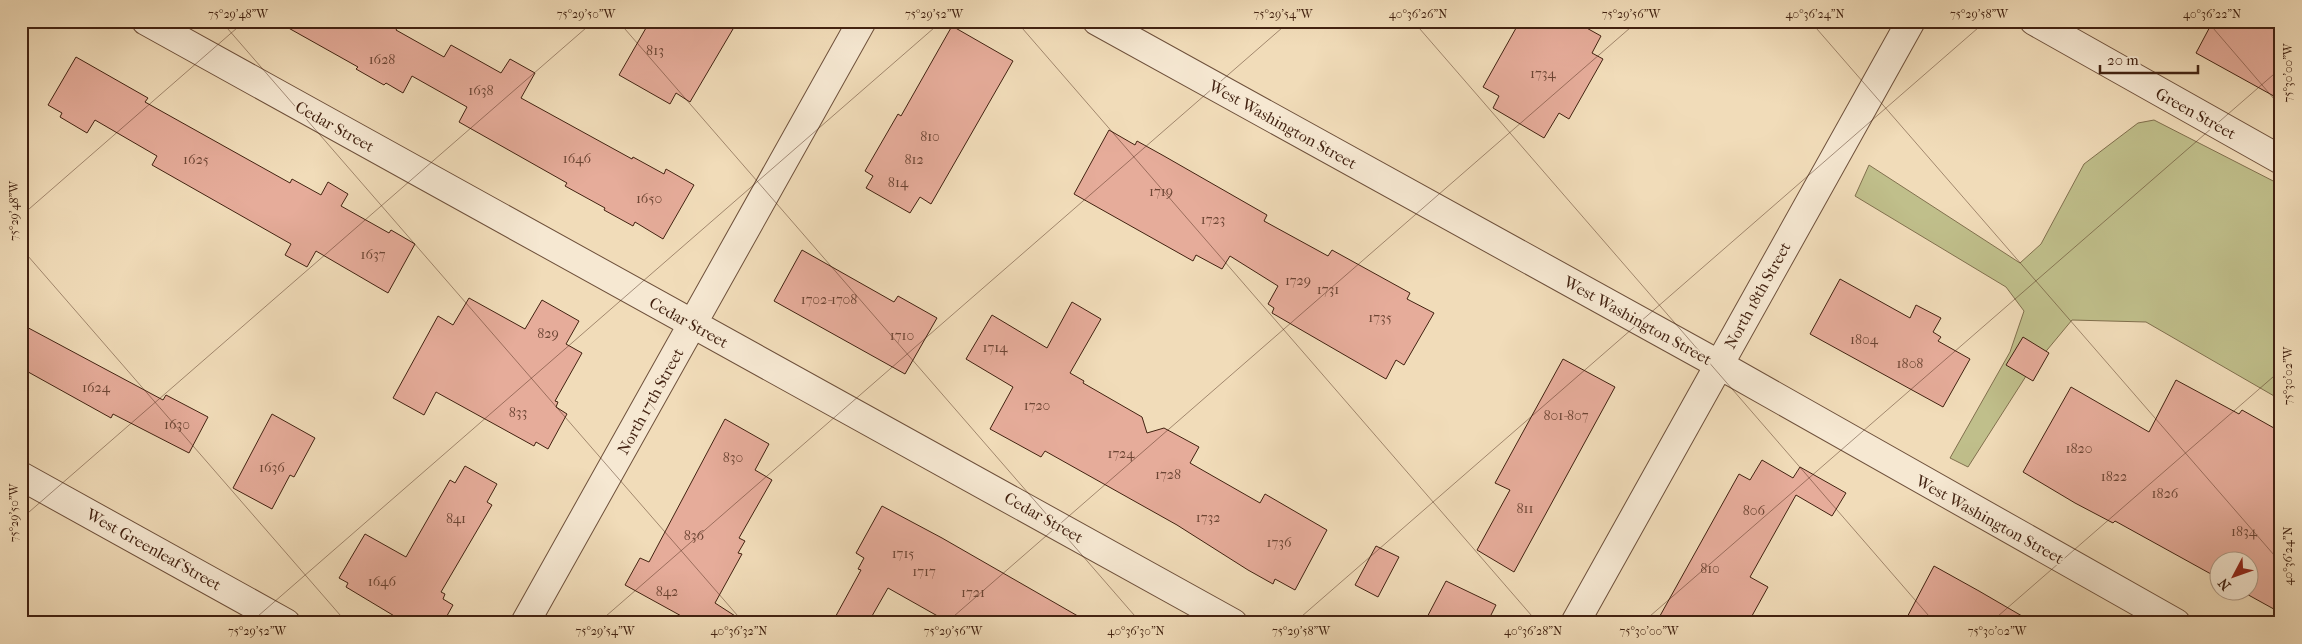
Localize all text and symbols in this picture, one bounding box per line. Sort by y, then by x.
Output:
text: 75°29'48"W [208,7,269,21]
text: 75°29'50"W [557,7,617,21]
text: 75°29'52"W [905,7,964,21]
text: 75°29'54"W [1253,7,1314,21]
text: 40°36'26"N [1389,7,1447,21]
text: 75°29'56"W [1602,7,1661,21]
text: 40°36'24"N [1785,7,1845,21]
text: 75°29'58"W [1950,7,2009,21]
text: 40°36'22"N [2183,7,2241,21]
house number: 813 [646,42,664,59]
scale bar [2100,42,2197,74]
text: 75°30'00"W [2281,42,2295,103]
house number: 1628 [369,51,395,68]
text: 20 m [2107,51,2139,69]
house number: 1734 [1530,65,1557,82]
street label: West Washington Street [1205,75,1360,173]
house number: 1638 [468,82,494,99]
street label: Green Street [2152,84,2239,143]
street label: Cedar Street [292,97,378,156]
house number: 810 [920,128,940,145]
house number: 1646 [563,150,592,167]
house number: 1625 [183,151,209,168]
house number: 812 [904,151,924,168]
house number: 814 [888,174,909,191]
text: 75°29'48"W [7,180,21,241]
house number: 1719 [1149,183,1173,200]
house number: 1650 [636,190,662,207]
house number: 1723 [1201,211,1225,228]
street label: North 18th Street [1720,238,1795,352]
house number: 1637 [360,246,386,263]
street label: West Washington Street [1560,271,1715,369]
house number: 1729 [1285,272,1311,289]
house number: 1731 [1317,281,1339,298]
house number: 1702-1708 [801,291,857,308]
street label: Cedar Street [646,293,732,352]
house number: 1735 [1368,309,1392,326]
house number: 829 [537,325,559,342]
house number: 1710 [890,327,914,344]
house number: 1804 [1850,331,1879,348]
house number: 1714 [982,339,1008,356]
street label: North 17th Street [613,345,688,458]
text: 75°30'02"W [2281,345,2295,405]
house number: 1808 [1897,355,1923,372]
house number: 1624 [82,379,111,396]
house number: 1720 [1024,397,1050,414]
house number: 833 [509,404,527,421]
house number: 801-807 [1544,407,1589,424]
house number: 1630 [164,416,190,433]
house number: 1820 [2066,440,2092,457]
house number: 1724 [1107,445,1135,462]
house number: 830 [723,449,743,466]
house number: 1636 [259,459,285,476]
house number: 1728 [1155,466,1181,483]
house number: 1822 [2101,468,2127,485]
street label: West Washington Street [1912,470,2067,568]
text: 75°29'50"W [7,482,21,542]
house number: 1826 [2152,485,2179,502]
street label: Cedar Street [1001,488,1087,547]
house number: 811 [1516,500,1534,517]
house number: 806 [1743,502,1766,519]
street label: West Greenleaf Street [82,504,225,595]
house number: 1732 [1196,509,1220,526]
house number: 841 [446,510,466,527]
house number: 1834 [2231,523,2258,540]
text: 40°36'24"N [2281,526,2295,586]
house number: 836 [684,527,705,544]
house number: 1736 [1266,534,1292,551]
house number: 1715 [892,545,914,562]
north arrow [2210,552,2260,602]
house number: 810 [1700,560,1720,577]
house number: 1717 [912,563,936,580]
house number: 1646 [368,573,397,590]
text: N [2214,574,2234,594]
house number: 842 [656,583,678,600]
house number: 1721 [961,584,985,601]
text: 75°29'52"W [228,624,287,638]
text: 75°29'54"W [575,624,636,638]
text: 40°36'32"N [711,624,767,638]
text: 75°29'56"W [924,624,983,638]
text: 40°36'30"N [1107,624,1165,638]
text: 75°29'58"W [1272,624,1331,638]
text: 40°36'28"N [1504,624,1562,638]
text: 75°30'00"W [1619,624,1680,638]
text: 75°30'02"W [1968,624,2028,638]

